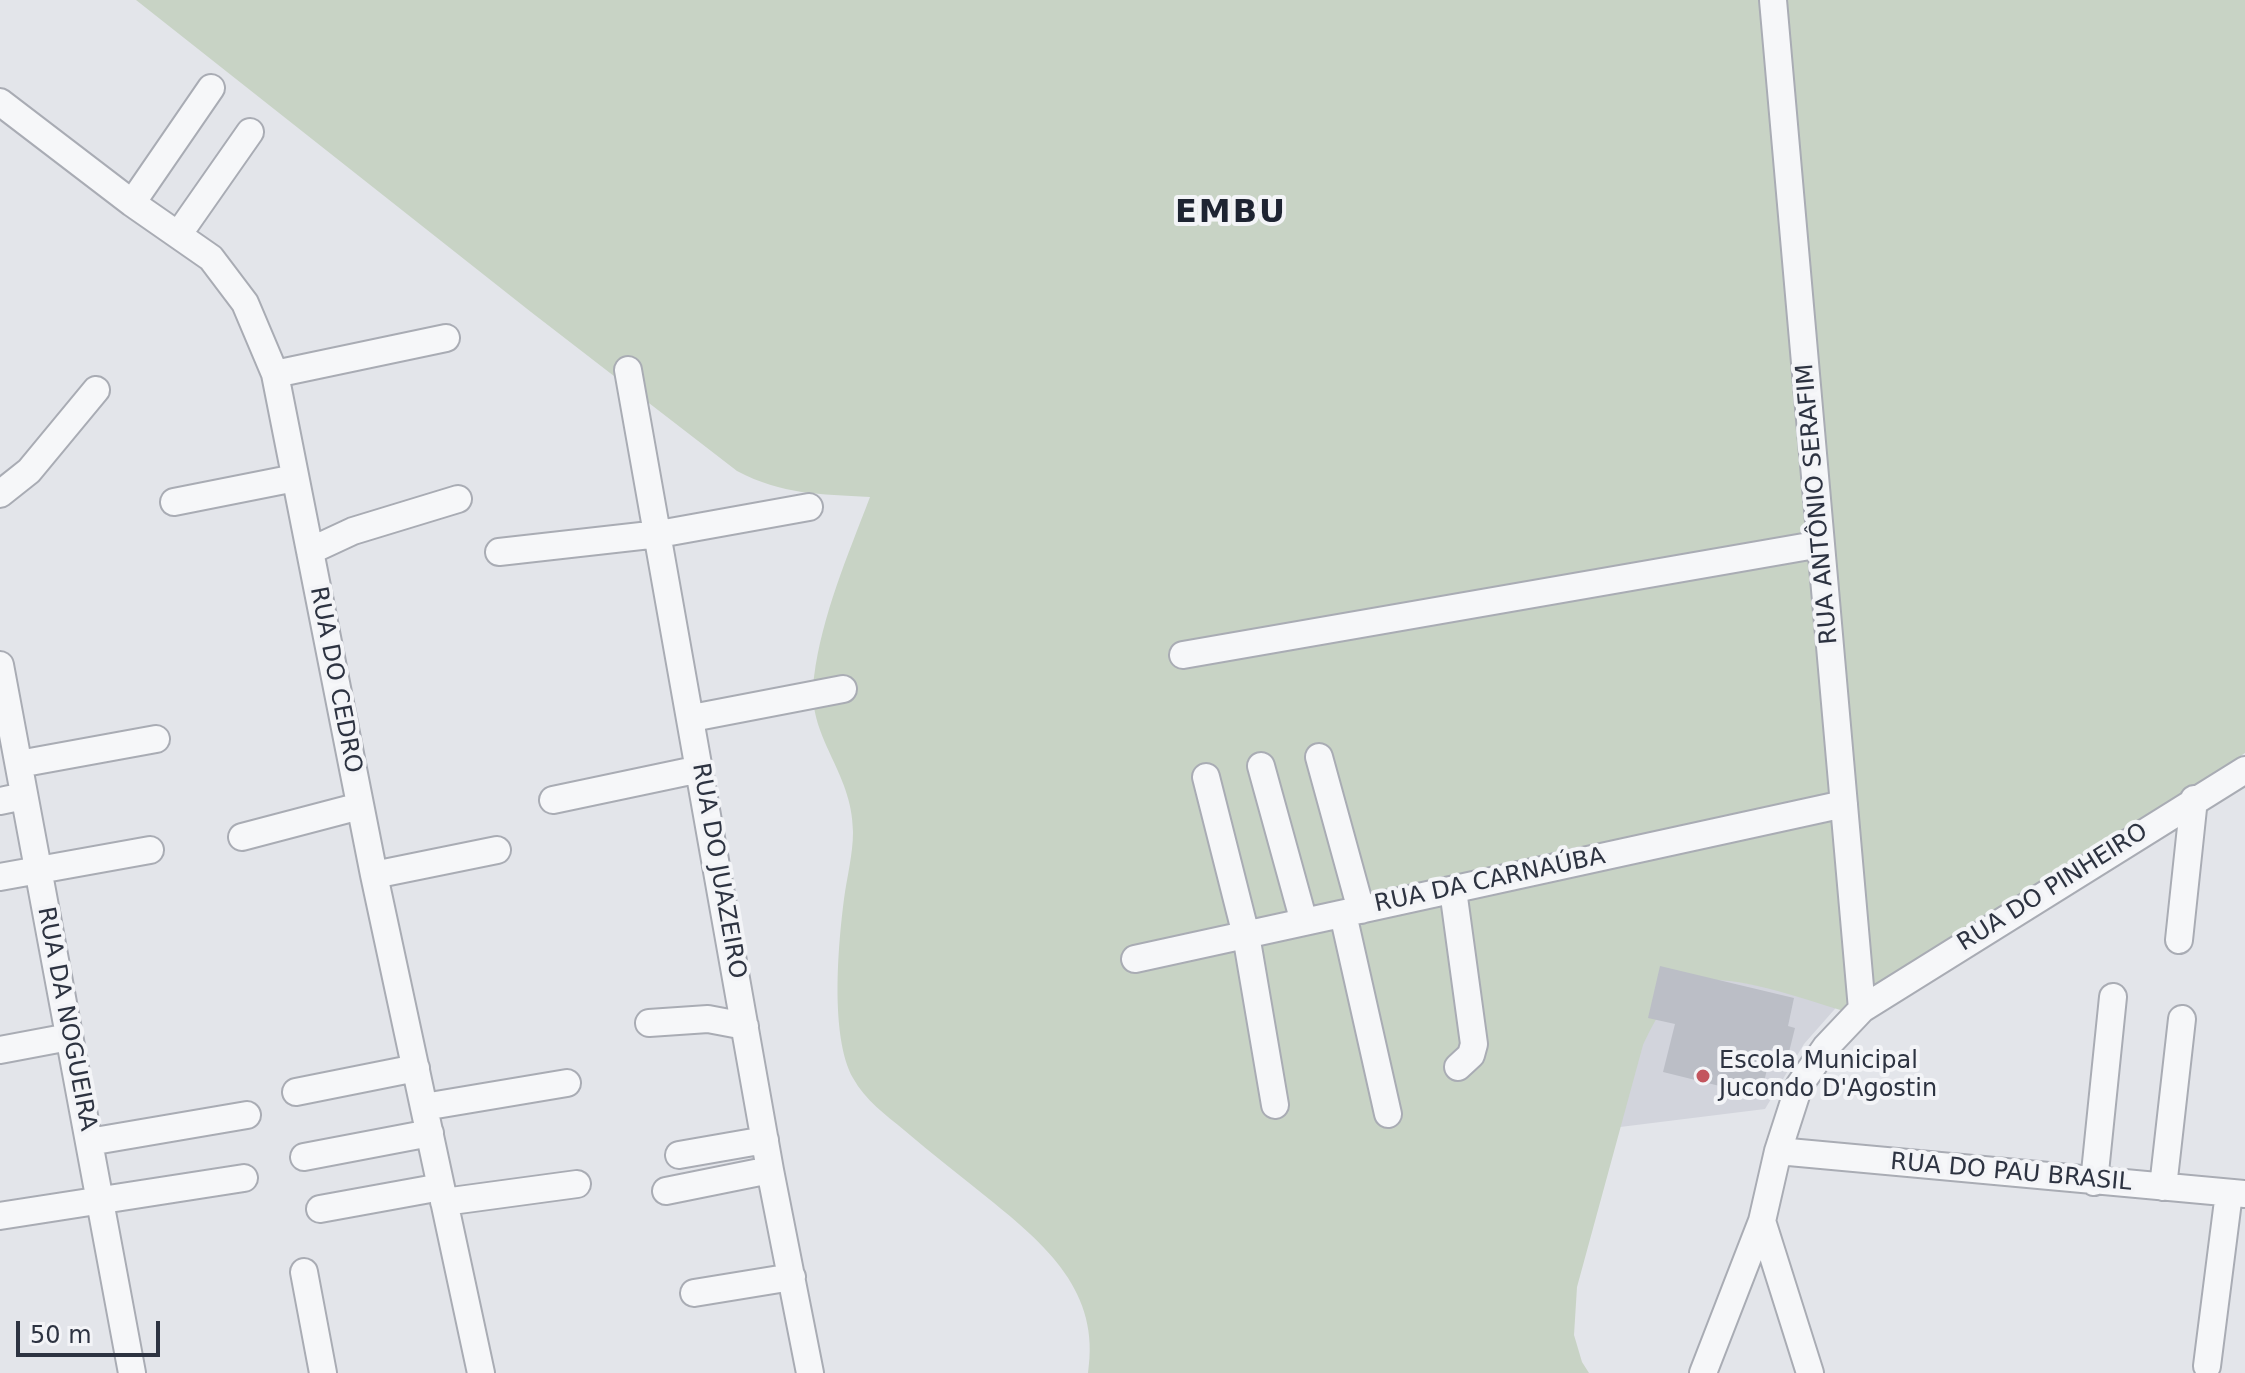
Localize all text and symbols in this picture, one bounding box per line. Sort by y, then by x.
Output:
district label: EMBU [1175,195,1287,233]
street label: RUA ANTÔNIO SERAFIM [1791,362,1845,646]
street label: RUA DO CEDRO [303,584,367,776]
street label: RUA DO JUAZEIRO [685,761,751,981]
street label: RUA DO PINHEIRO [1953,818,2153,958]
street label: RUA DA CARNAÚBA [1372,842,1608,920]
street label: RUA DA NOGUEIRA [30,904,102,1134]
place label: Escola Municipal Jucondo D'Agostin [1719,1048,1937,1104]
marker: Escola Municipal Jucondo D'Agostin [1694,1067,1712,1085]
street label: RUA DO PAU BRASIL [1889,1148,2133,1198]
scale bar [20,1305,164,1355]
text: 50 m [30,1321,92,1349]

